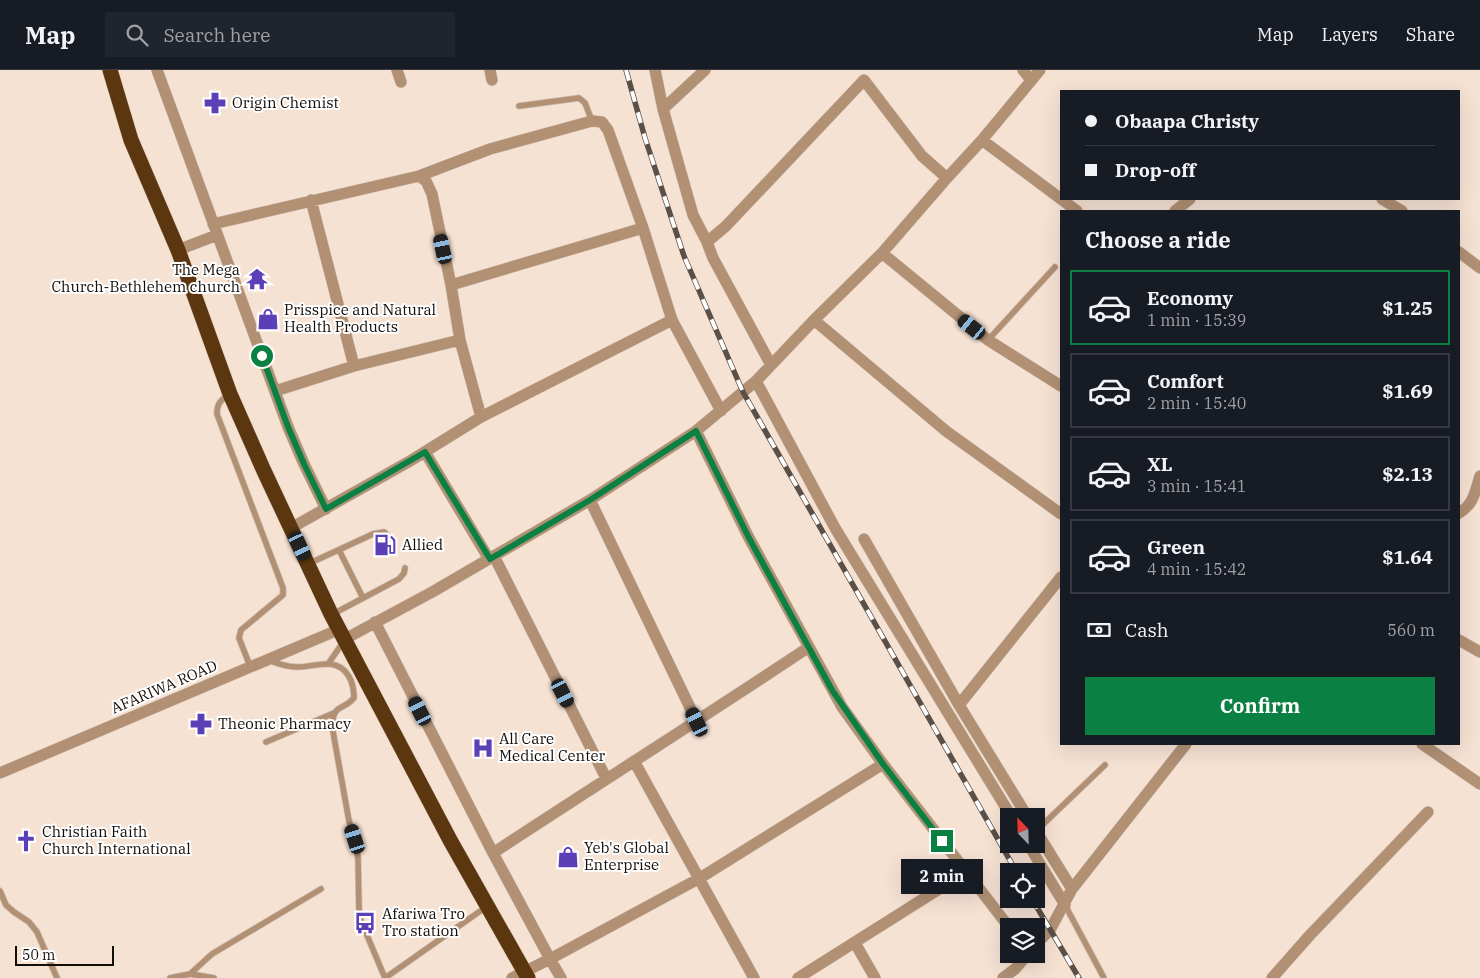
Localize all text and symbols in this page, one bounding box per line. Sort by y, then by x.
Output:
search box [105,12,455,57]
text: Map [25,19,75,51]
icon: search [123,21,151,49]
text: Search here [163,23,270,47]
text: Map [1257,23,1294,46]
text: Layers [1322,23,1378,46]
text: Share [1406,23,1455,46]
pharmacy icon: Origin Chemist [202,90,228,116]
place label: Origin Chemist [232,93,339,112]
text: Obaapa Christy [1115,109,1259,133]
text: Drop-off [1115,158,1196,182]
text: Choose a ride [1085,225,1231,254]
car [432,233,453,265]
place label: The Mega Church-Bethlehem church [51,260,240,296]
temple icon: The Mega Church-Bethlehem church [244,266,270,292]
icon: car [1087,285,1132,330]
text: Economy [1147,286,1233,310]
text: $1.25 [1382,296,1433,320]
place label: Prisspice and Natural Health Products [284,300,436,336]
shop icon: Prisspice and Natural Health Products [255,306,281,332]
text: 1 min · 15:39 [1147,310,1246,330]
car [955,312,988,342]
route start [251,345,273,367]
icon: car [1087,368,1132,413]
text: Comfort [1147,369,1224,393]
text: $1.69 [1382,379,1433,403]
text: 2 min · 15:40 [1147,393,1246,413]
icon: car [1087,451,1132,496]
text: XL [1147,452,1173,476]
text: $2.13 [1382,462,1433,486]
text: 3 min · 15:41 [1147,476,1246,496]
car [286,529,313,563]
fuel station icon: Allied [372,532,398,558]
icon: car [1087,534,1132,579]
place label: Allied [402,535,443,554]
text: Green [1147,535,1205,559]
text: $1.64 [1382,545,1433,569]
text: 4 min · 15:42 [1147,559,1246,579]
icon: cash [1085,616,1113,644]
text: Cash [1125,618,1169,642]
text: 560 m [1387,620,1435,640]
street label: AFARIWA ROAD [108,656,220,717]
car [549,676,576,710]
button: Confirm [1085,677,1435,735]
car [406,694,433,728]
car [683,705,710,739]
pharmacy icon: Theonic Pharmacy [188,711,214,737]
place label: Theonic Pharmacy [218,714,351,733]
place label: All Care Medical Center [499,729,606,765]
hospital icon: All Care Medical Center [470,735,496,761]
north arrow [1000,808,1045,852]
map controls [1000,808,1045,963]
place label: Christian Faith Church International [42,822,191,858]
car [343,822,366,856]
church icon: Christian Faith Church International [13,828,39,854]
route end [931,830,953,852]
place label: Yeb's Global Enterprise [584,838,669,874]
shop icon: Yeb's Global Enterprise [555,844,581,870]
callout: 2 min [901,858,983,894]
button: locate [1000,863,1045,908]
text: 2 min [920,866,964,886]
place label: Afariwa Tro Tro station [382,904,465,940]
bus stop icon: Afariwa Tro Tro station [352,910,378,936]
button: layers [1000,918,1045,963]
scale bar [15,943,114,966]
text: 50 m [22,946,55,964]

